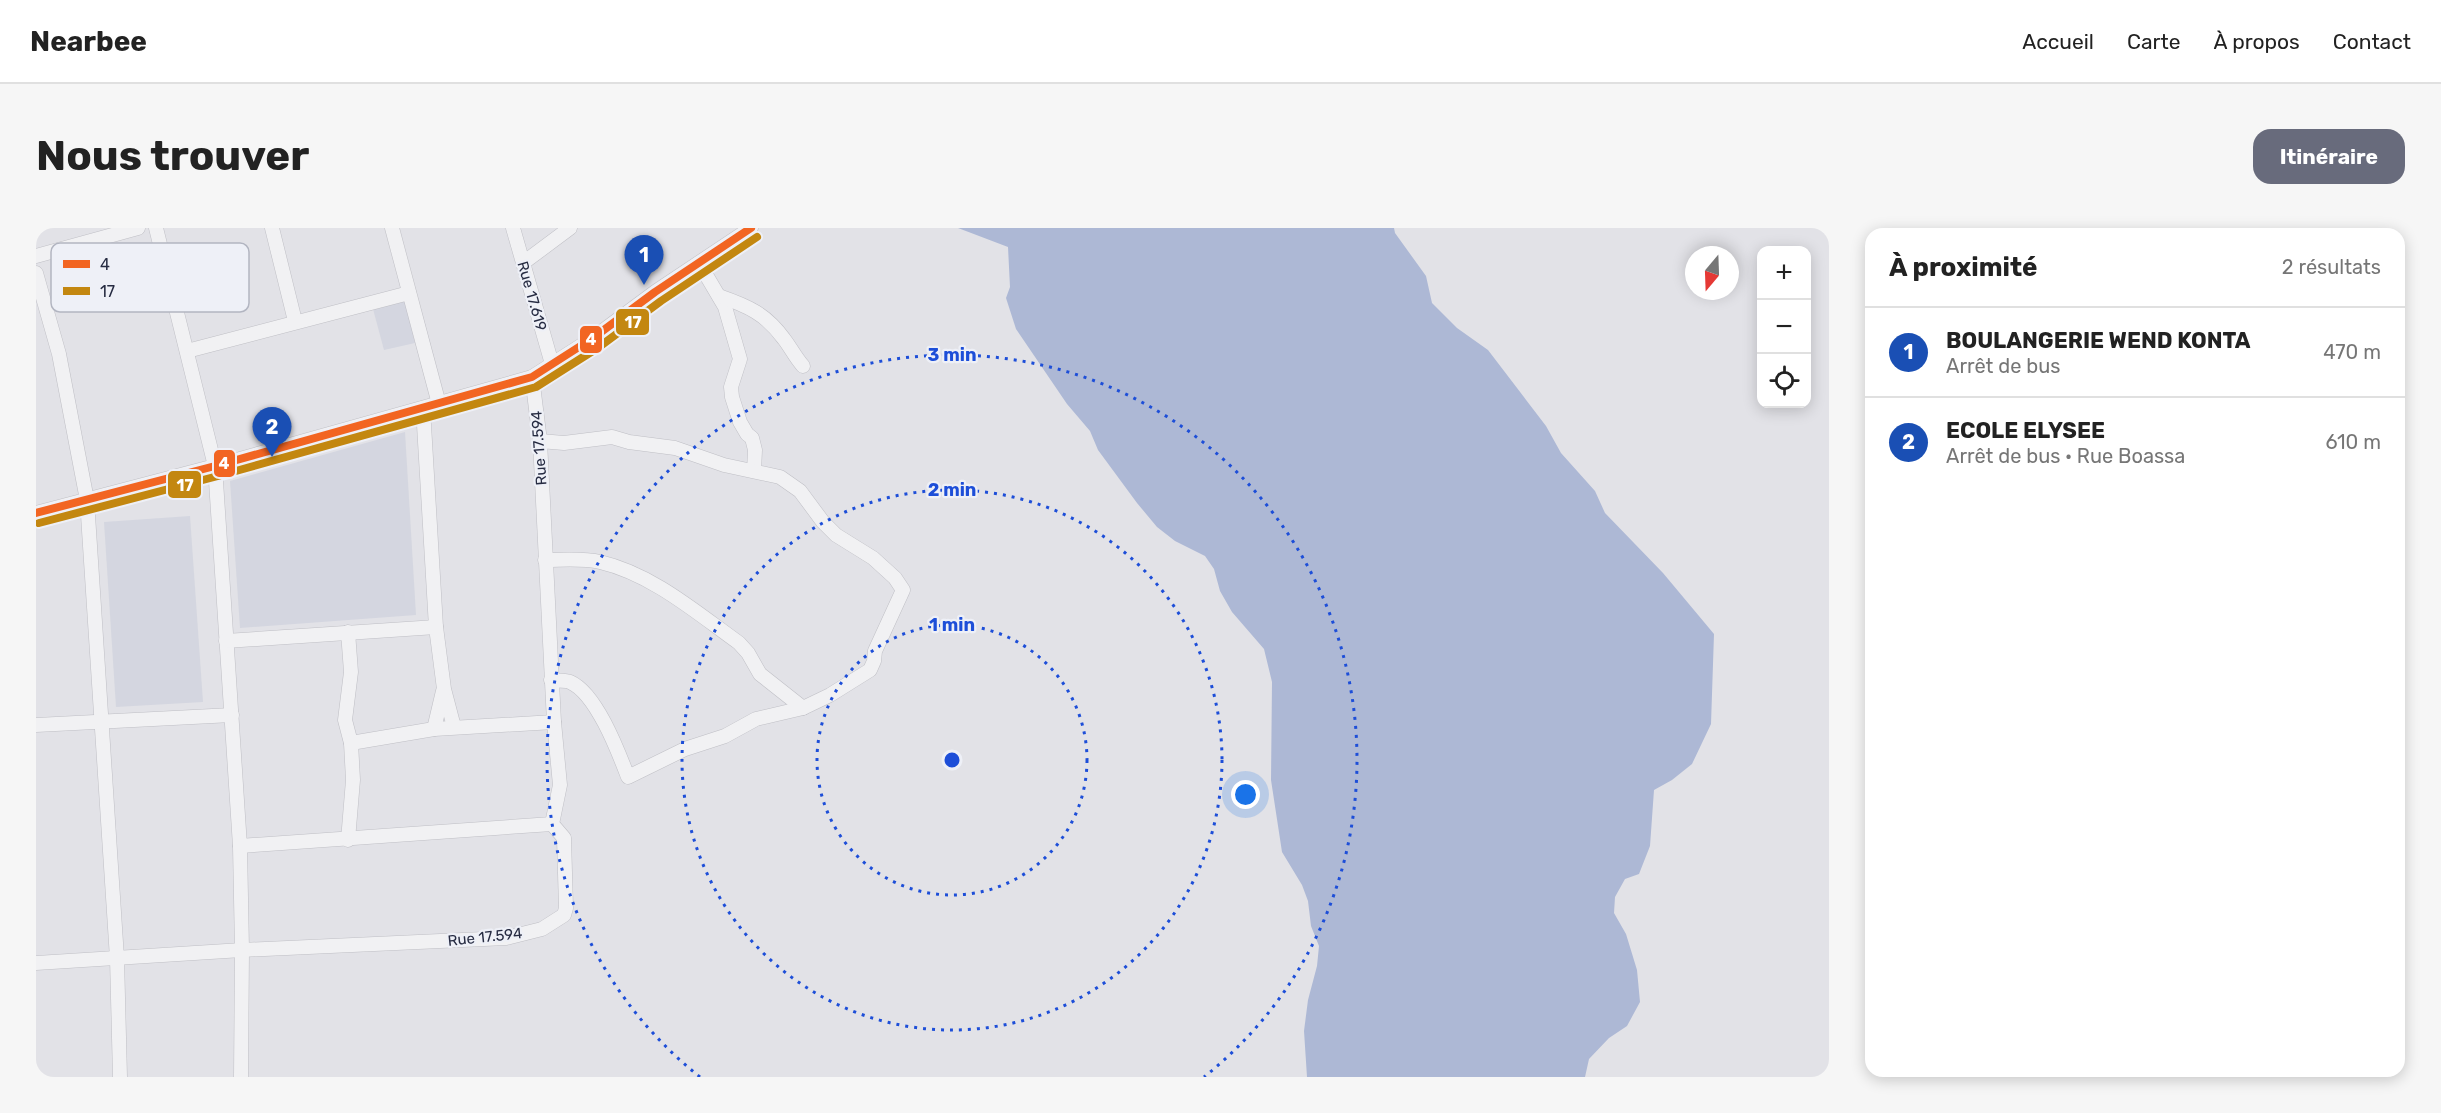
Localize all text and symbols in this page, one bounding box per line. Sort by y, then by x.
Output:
text: Nearbee [30,25,147,58]
text: Accueil [2022,29,2094,54]
text: Carte [2127,29,2180,54]
text: À propos [2213,29,2300,54]
text: Contact [2333,29,2411,54]
button: Itinéraire [2253,129,2405,184]
text: Nous trouver [36,131,309,181]
pin: 1 [624,236,664,285]
legend [51,243,249,312]
north arrow [1685,246,1739,300]
map controls [1757,246,1811,408]
button: + [1757,246,1811,300]
text: À proximité [1889,252,2038,283]
text: 4 [100,255,110,274]
text: 2 résultats [2282,255,2381,279]
street label: Rue 17.619 [513,259,551,333]
text: 17 [100,282,115,301]
button: − [1757,300,1811,354]
line badge: 17 [615,308,650,336]
text: 17 [624,313,642,332]
line badge: 4 [579,325,603,354]
text: BOULANGERIE WEND KONTA [1946,327,2251,354]
text: 4 [586,330,597,349]
text: 1 [1904,340,1913,364]
text: 470 m [2323,340,2381,364]
text: 3 min [928,344,976,366]
button: locate [1757,354,1811,408]
text: Arrêt de bus [1946,354,2060,378]
pin: 2 [252,408,292,457]
street label: Rue 17.594 [527,410,551,486]
text: ECOLE ELYSEE [1946,417,2105,444]
text: 2 [1902,430,1915,454]
text: 610 m [2325,430,2381,454]
text: Arrêt de bus · Rue Boassa [1946,444,2185,468]
line badge: 4 [213,449,236,478]
text: 4 [219,454,230,473]
line badge: 17 [167,470,202,499]
text: 17 [176,476,194,495]
text: 2 min [928,479,976,501]
text: 1 min [929,614,975,636]
centre of rings [942,750,962,770]
your location [1231,780,1260,809]
street label: Rue 17.594 [447,924,523,950]

